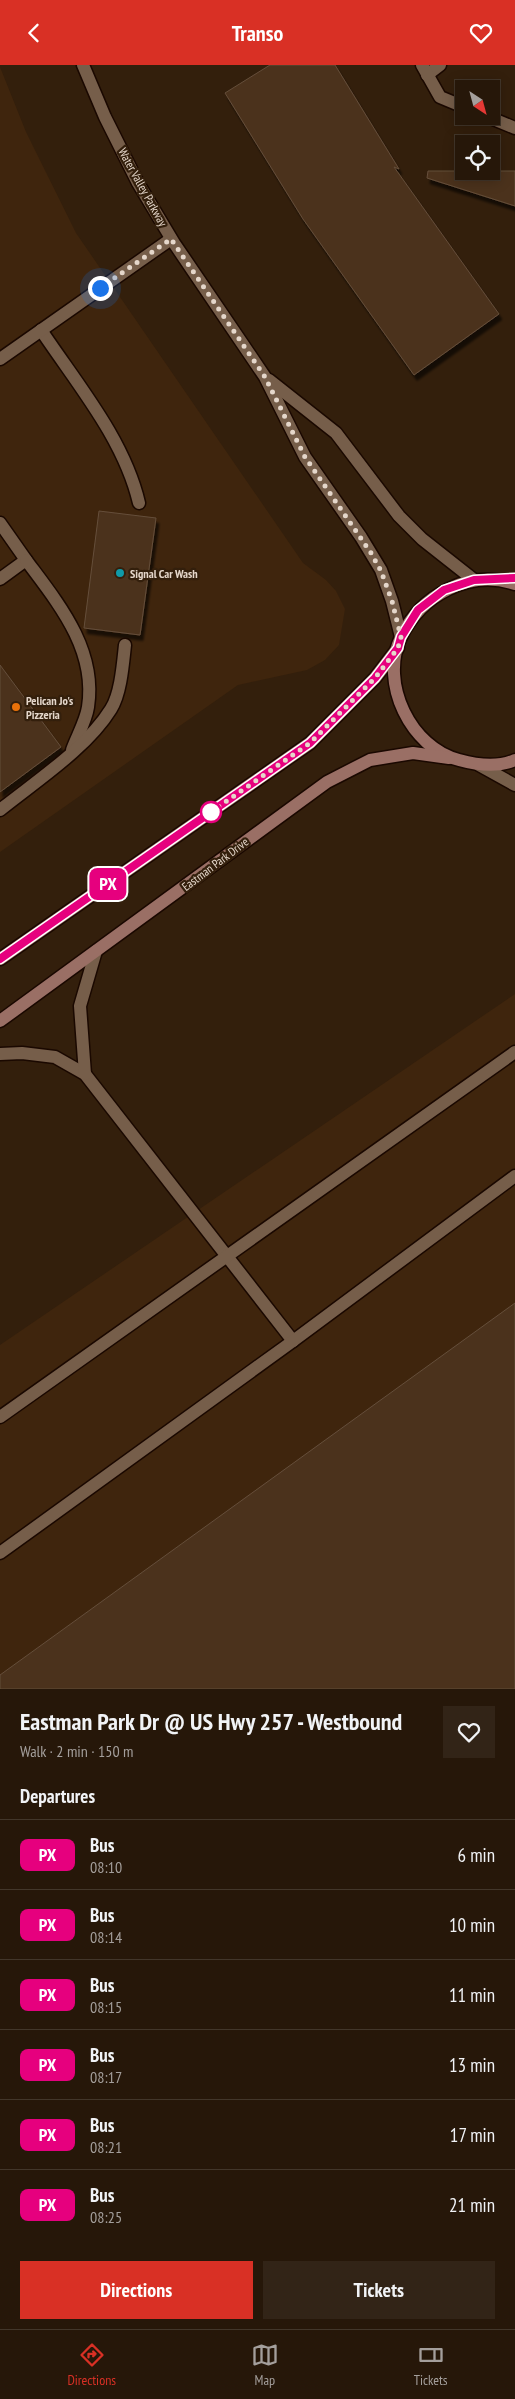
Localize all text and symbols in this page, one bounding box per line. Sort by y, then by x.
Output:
icon: back [20,19,48,47]
text: Transo [232,19,283,47]
icon: heart [467,19,495,47]
north arrow [455,80,500,125]
map controls [455,80,500,180]
button: locate [455,135,500,180]
street label: Water Valley Parkway [115,145,171,229]
your location [88,276,113,301]
place label: Signal Car Wash [130,566,198,581]
marker: Signal Car Wash [114,567,126,579]
place label: Pelican Jo's Pizzeria [26,693,73,722]
marker: Pelican Jo's Pizzeria [10,701,22,713]
unlabelled marker [200,801,222,823]
street label: Eastman Park Drive [179,834,251,894]
line badge: PX [86,868,130,900]
text: PX [99,872,117,895]
text: Eastman Park Dr @ US Hwy 257 - Westbound [20,1706,402,1737]
button: heart [443,1706,495,1758]
text: Walk · 2 min · 150 m [20,1741,133,1761]
text: Departures [20,1784,95,1808]
text: Bus [90,1833,114,1857]
text: PX [39,1843,56,1866]
text: 6 min [458,1843,495,1867]
text: 08:10 [90,1857,122,1877]
text: Bus [90,1903,114,1927]
text: PX [39,1913,56,1936]
text: 10 min [449,1913,495,1937]
text: 08:14 [90,1927,122,1947]
text: Bus [90,1973,114,1997]
text: PX [39,1983,56,2006]
text: 11 min [449,1983,495,2007]
text: 08:15 [90,1997,122,2017]
text: Bus [90,2043,114,2067]
text: PX [39,2053,56,2076]
text: 13 min [449,2053,495,2077]
text: 08:17 [90,2067,122,2087]
text: Bus [90,2113,114,2137]
text: PX [39,2123,56,2146]
text: 17 min [450,2123,495,2147]
text: 08:21 [90,2137,122,2157]
text: Bus [90,2183,114,2207]
text: PX [39,2193,56,2216]
text: 21 min [449,2193,495,2217]
text: 08:25 [90,2207,122,2227]
button: Directions [20,2261,253,2319]
button: Tickets [263,2261,495,2319]
tab: Directions [67,2341,116,2389]
tab: Map [251,2341,279,2389]
tab: Tickets [414,2341,448,2389]

